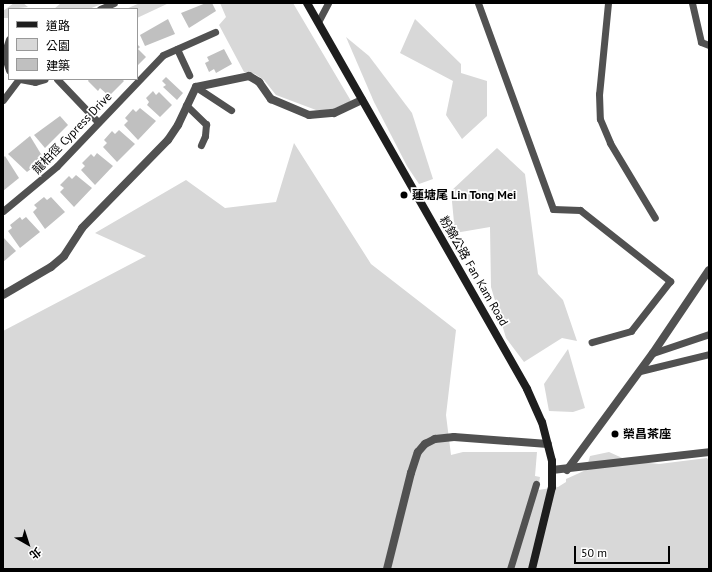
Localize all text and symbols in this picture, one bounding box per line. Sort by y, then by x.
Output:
legend [8,8,138,80]
text: 道路 [46,18,70,33]
text: 公園 [46,38,70,53]
text: 建築 [46,58,70,73]
street label: 龍柏徑 Cypress Drive [29,89,115,177]
place label: 蓮塘尾 Lin Tong Mei [412,188,517,202]
marker: 蓮塘尾 Lin Tong Mei [399,190,409,200]
street label: 粉錦公路 Fan Kam Road [437,214,511,328]
place label: 榮昌茶座 [623,427,671,441]
marker: 榮昌茶座 [610,429,620,439]
north arrow [8,524,48,564]
scale bar [576,538,672,564]
text: 北 [27,544,44,562]
text: 50 m [581,545,607,560]

